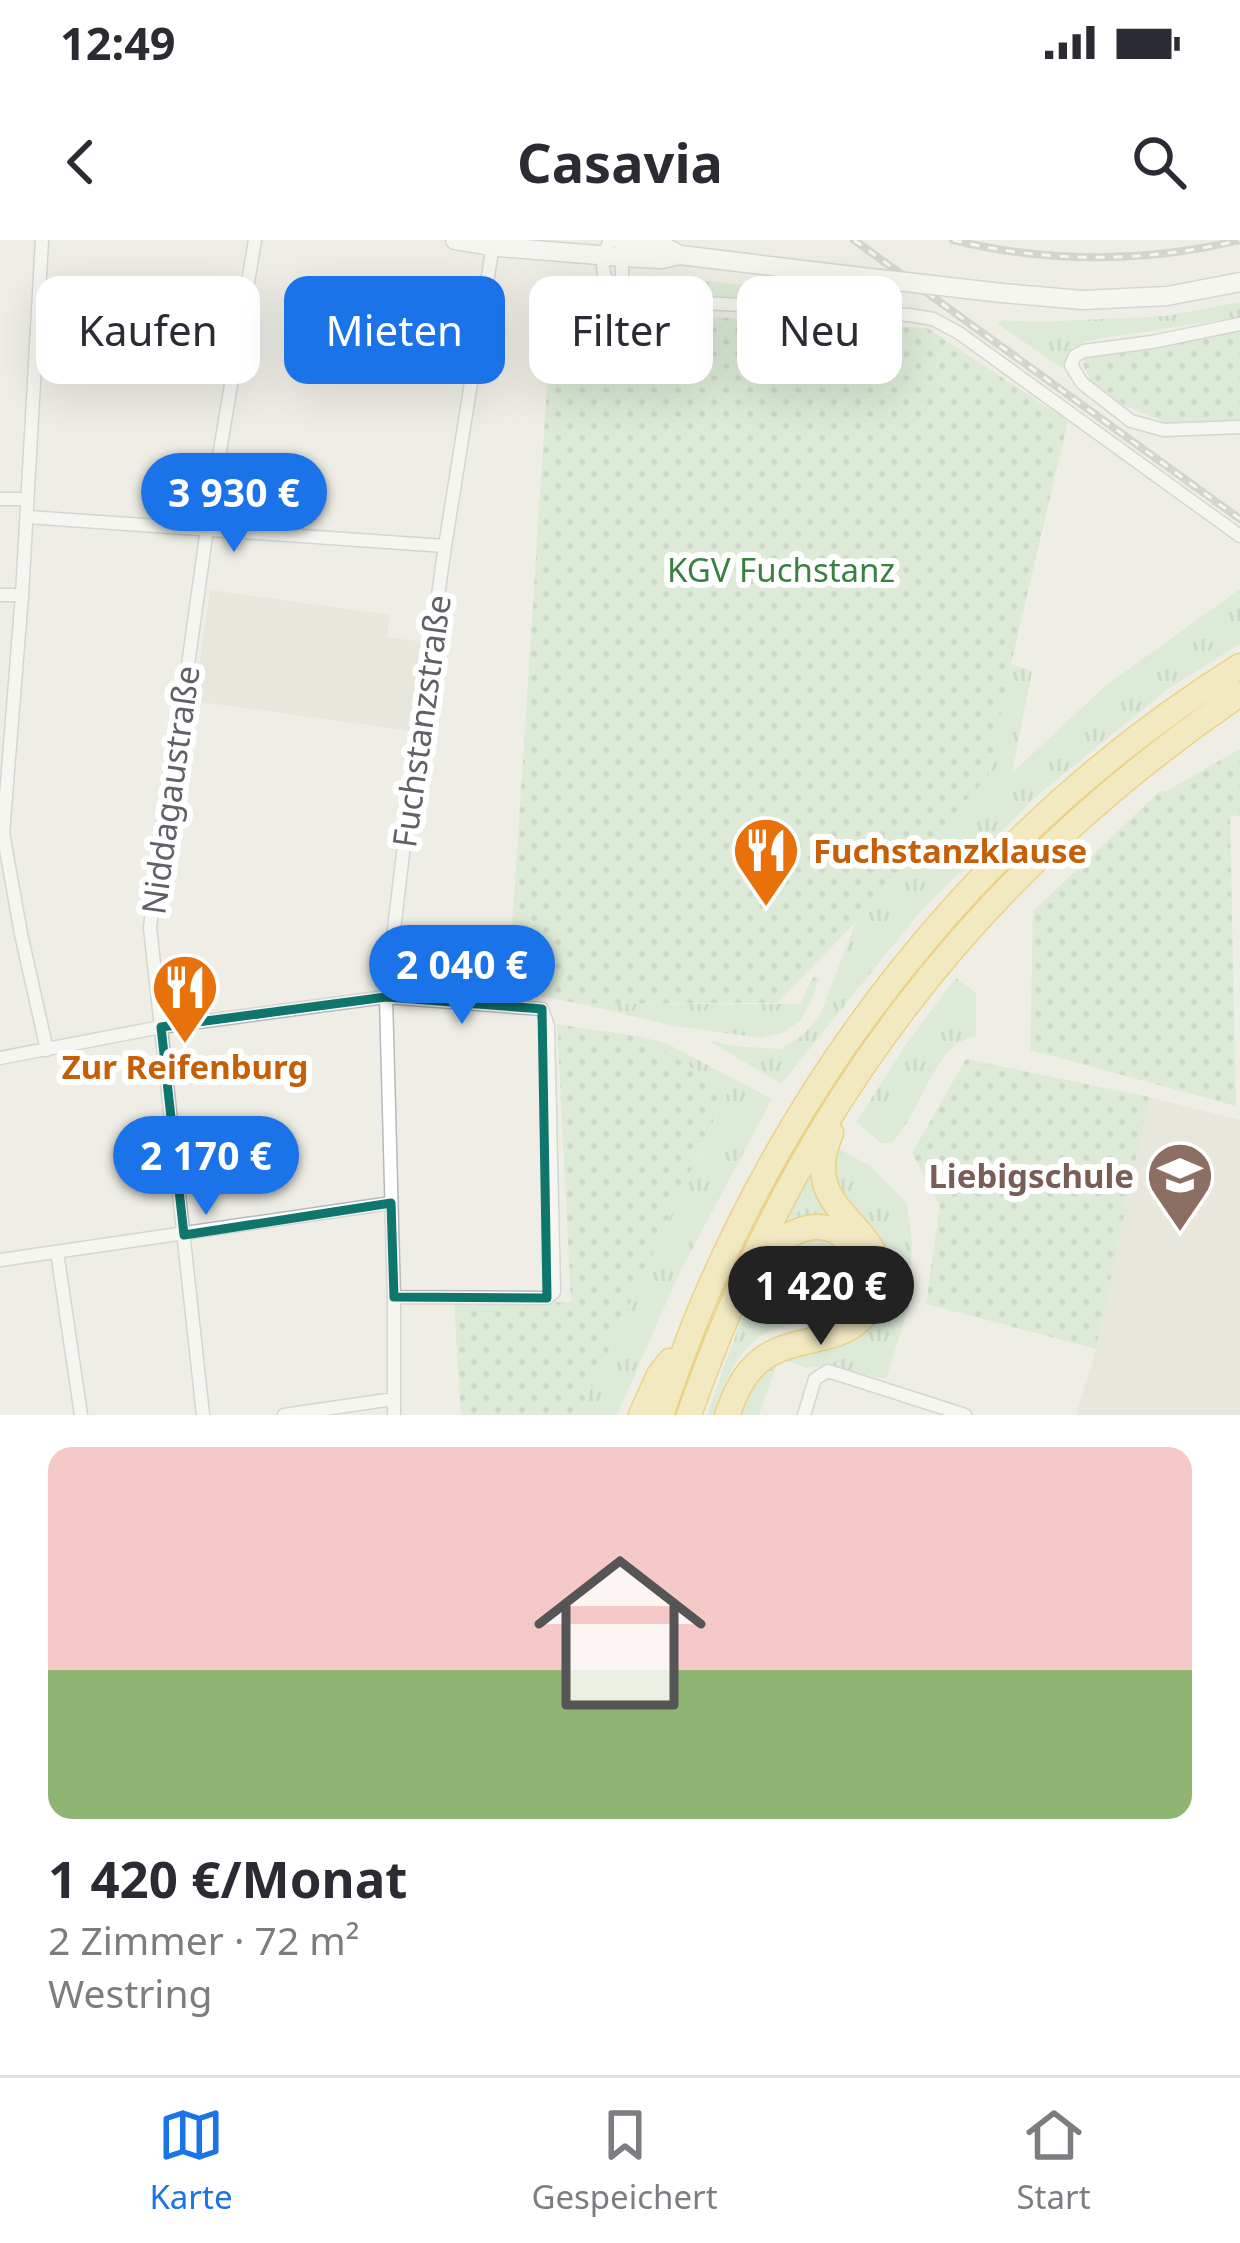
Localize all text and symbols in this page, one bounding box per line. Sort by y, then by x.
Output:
text: 12:49 [60,12,176,73]
text: Casavia [517,125,723,199]
icon: back [48,129,114,195]
icon: search [1126,129,1192,195]
chip: Kaufen [36,276,260,384]
chip: Mieten [284,276,505,384]
chip: Filter [529,276,713,384]
chip: Neu [737,276,902,384]
pin: 3 930 € [123,453,345,555]
text: 3 930 € [168,465,300,518]
park label: KGV Fuchstanz [667,547,895,592]
street label: Fuchstanzstraße [381,592,461,850]
street label: Niddagaustraße [130,663,210,917]
restaurant icon: Fuchstanzklause [731,815,801,909]
place label: Fuchstanzklause [813,828,1087,873]
pin: 2 040 € [351,925,573,1027]
text: 2 040 € [396,937,528,990]
restaurant icon: Zur Reifenburg [150,952,220,1046]
place label: Zur Reifenburg [62,1044,308,1089]
pin: 2 170 € [95,1116,317,1218]
text: 2 170 € [140,1128,272,1181]
school or university icon: Liebigschule [1145,1140,1215,1234]
place label: Liebigschule [928,1153,1134,1198]
pin: 1 420 € [710,1246,932,1348]
text: 1 420 € [755,1258,887,1311]
icon: home [512,1525,728,1741]
text: 1 420 €/Monat [48,1843,407,1913]
text: 2 Zimmer · 72 m² [48,1913,359,1966]
text: Westring [48,1966,213,2019]
tab: Karte [149,2102,233,2219]
tab: Gespeichert [531,2102,718,2219]
tab: Start [1016,2102,1091,2219]

